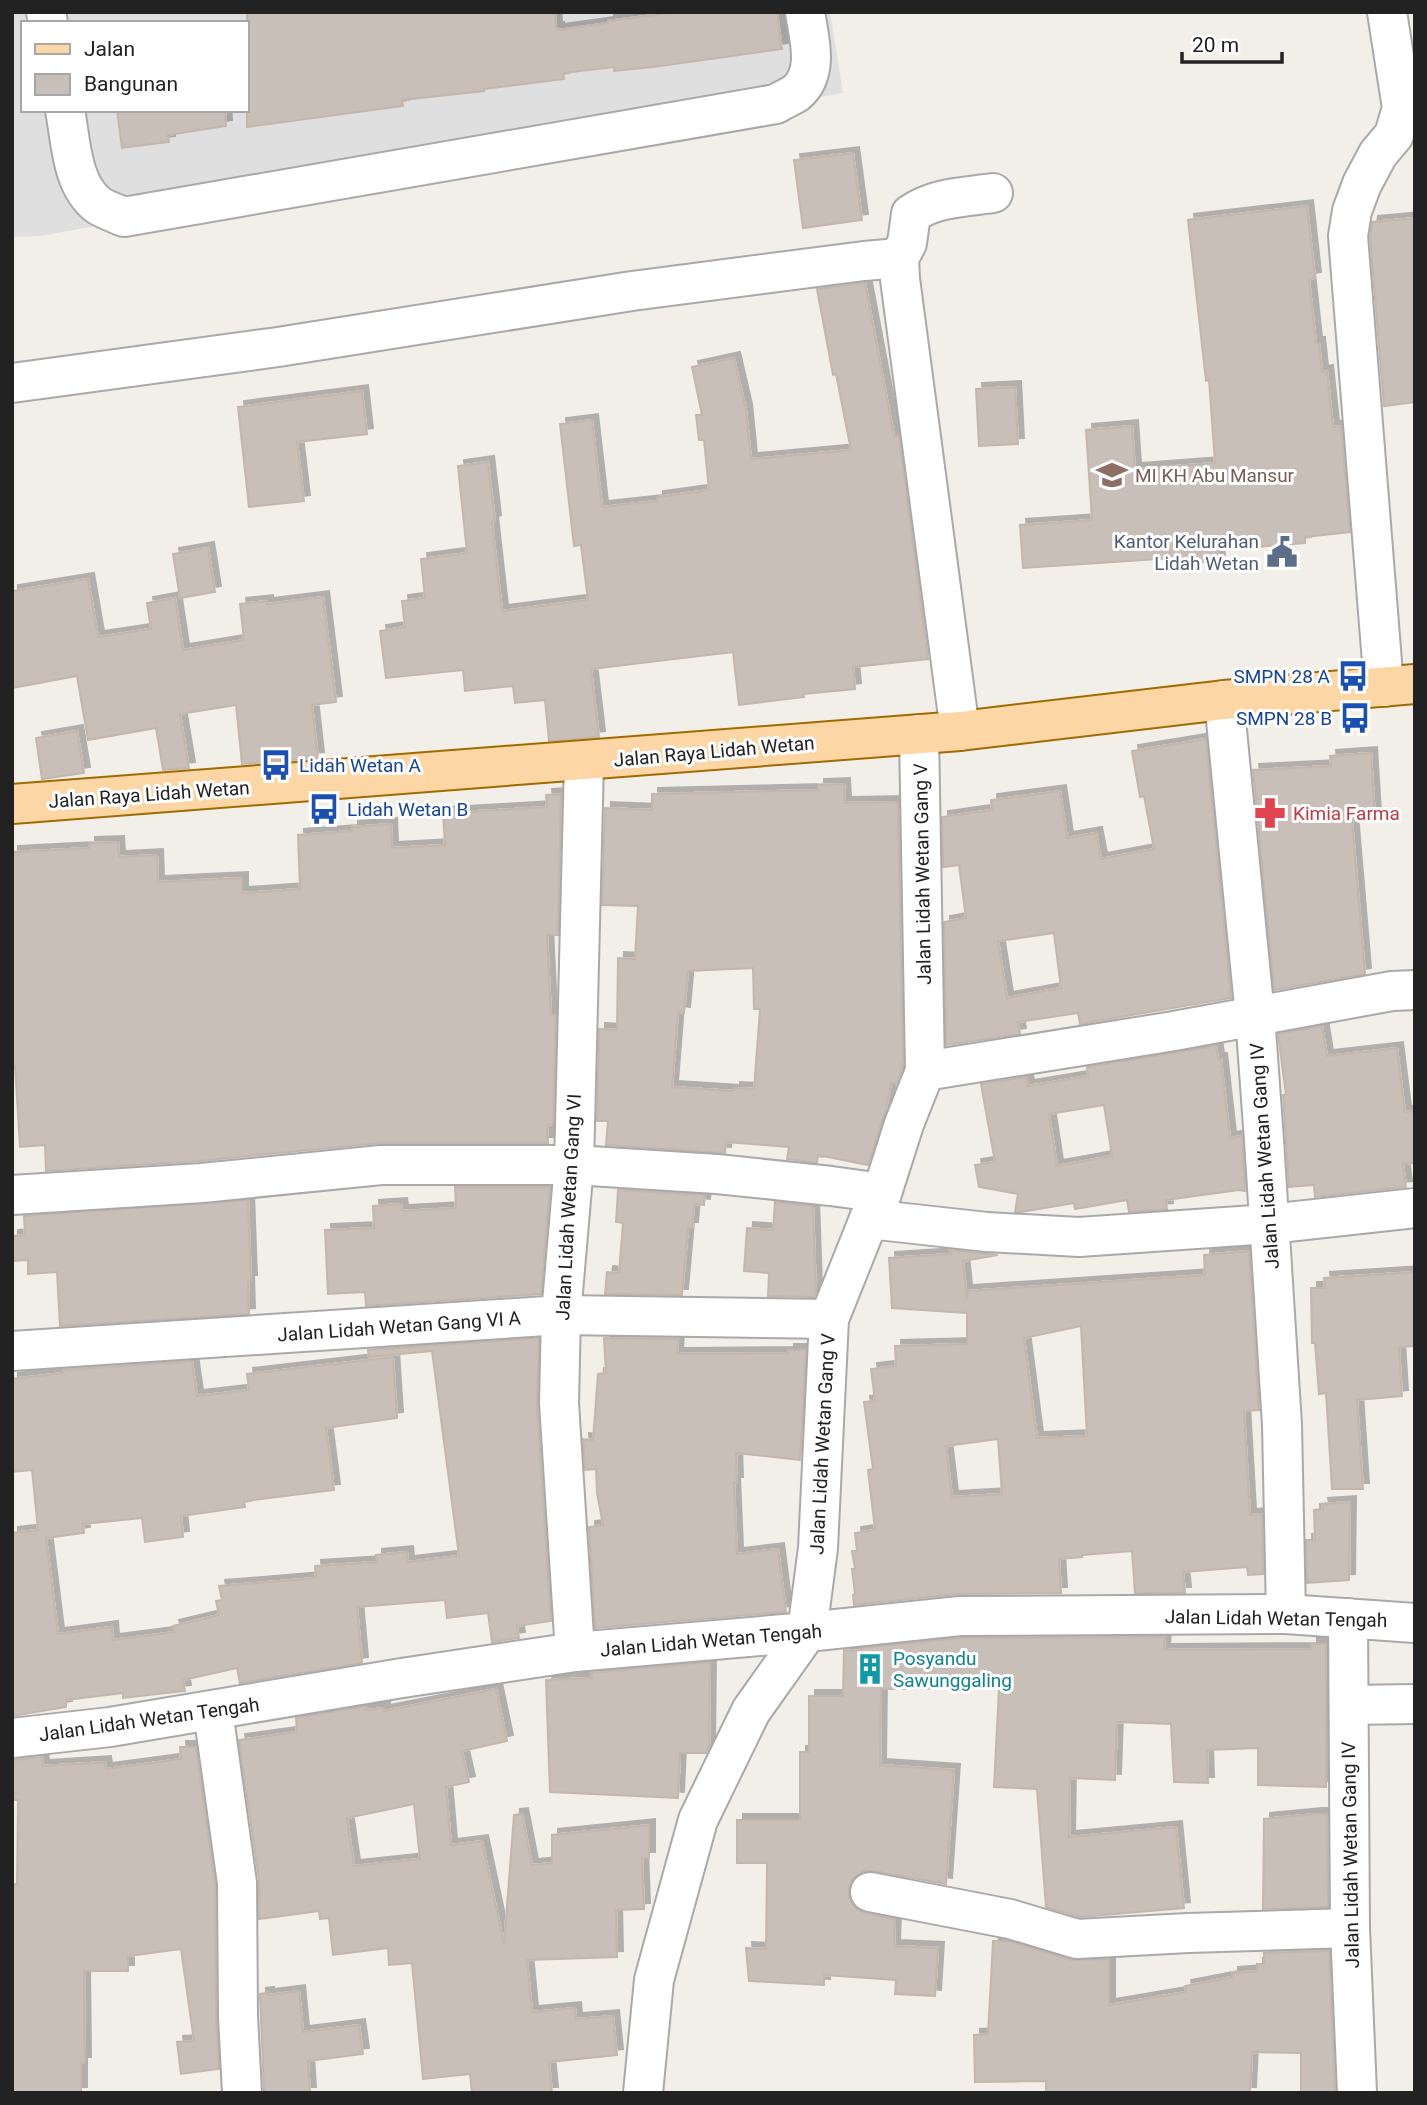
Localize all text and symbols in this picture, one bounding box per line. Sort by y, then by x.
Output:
legend [21,21,248,112]
scale bar [1182,21,1282,65]
text: 20 m [1192,33,1239,57]
text: Jalan [84,37,135,61]
text: Bangunan [84,72,178,96]
school or university icon: MI KH Abu Mansur [1095,458,1129,492]
place label: MI KH Abu Mansur [1135,464,1295,487]
place label: Kantor Kelurahan Lidah Wetan [1114,530,1259,575]
public building icon: Kantor Kelurahan Lidah Wetan [1265,535,1299,569]
bus stop icon: SMPN 28 A [1336,659,1370,693]
place label: SMPN 28 A [1233,665,1331,688]
bus stop icon: SMPN 28 B [1338,701,1372,735]
place label: SMPN 28 B [1236,707,1332,730]
street label: Jalan Raya Lidah Wetan [613,731,815,772]
bus stop icon: Lidah Wetan A [259,748,293,782]
place label: Lidah Wetan A [299,754,421,777]
street label: Jalan Lidah Wetan Gang V [909,763,936,985]
street label: Jalan Raya Lidah Wetan [48,776,250,813]
bus stop icon: Lidah Wetan B [307,792,341,826]
pharmacy icon: Kimia Farma [1253,796,1287,830]
place label: Lidah Wetan B [347,798,468,821]
place label: Kimia Farma [1293,802,1400,825]
street label: Jalan Lidah Wetan Gang IV [1245,1042,1284,1270]
street label: Jalan Lidah Wetan Gang VI [551,1093,586,1321]
street label: Jalan Lidah Wetan Gang VI A [277,1306,522,1346]
street label: Jalan Lidah Wetan Gang V [805,1333,840,1555]
street label: Jalan Lidah Wetan Tengah [1165,1605,1387,1632]
street label: Jalan Lidah Wetan Tengah [599,1619,823,1662]
place label: Posyandu Sawunggaling [893,1647,1012,1692]
building icon: Posyandu Sawunggaling [853,1652,887,1686]
street label: Jalan Lidah Wetan Tengah [37,1693,261,1746]
street label: Jalan Lidah Wetan Gang IV [1337,1741,1364,1969]

